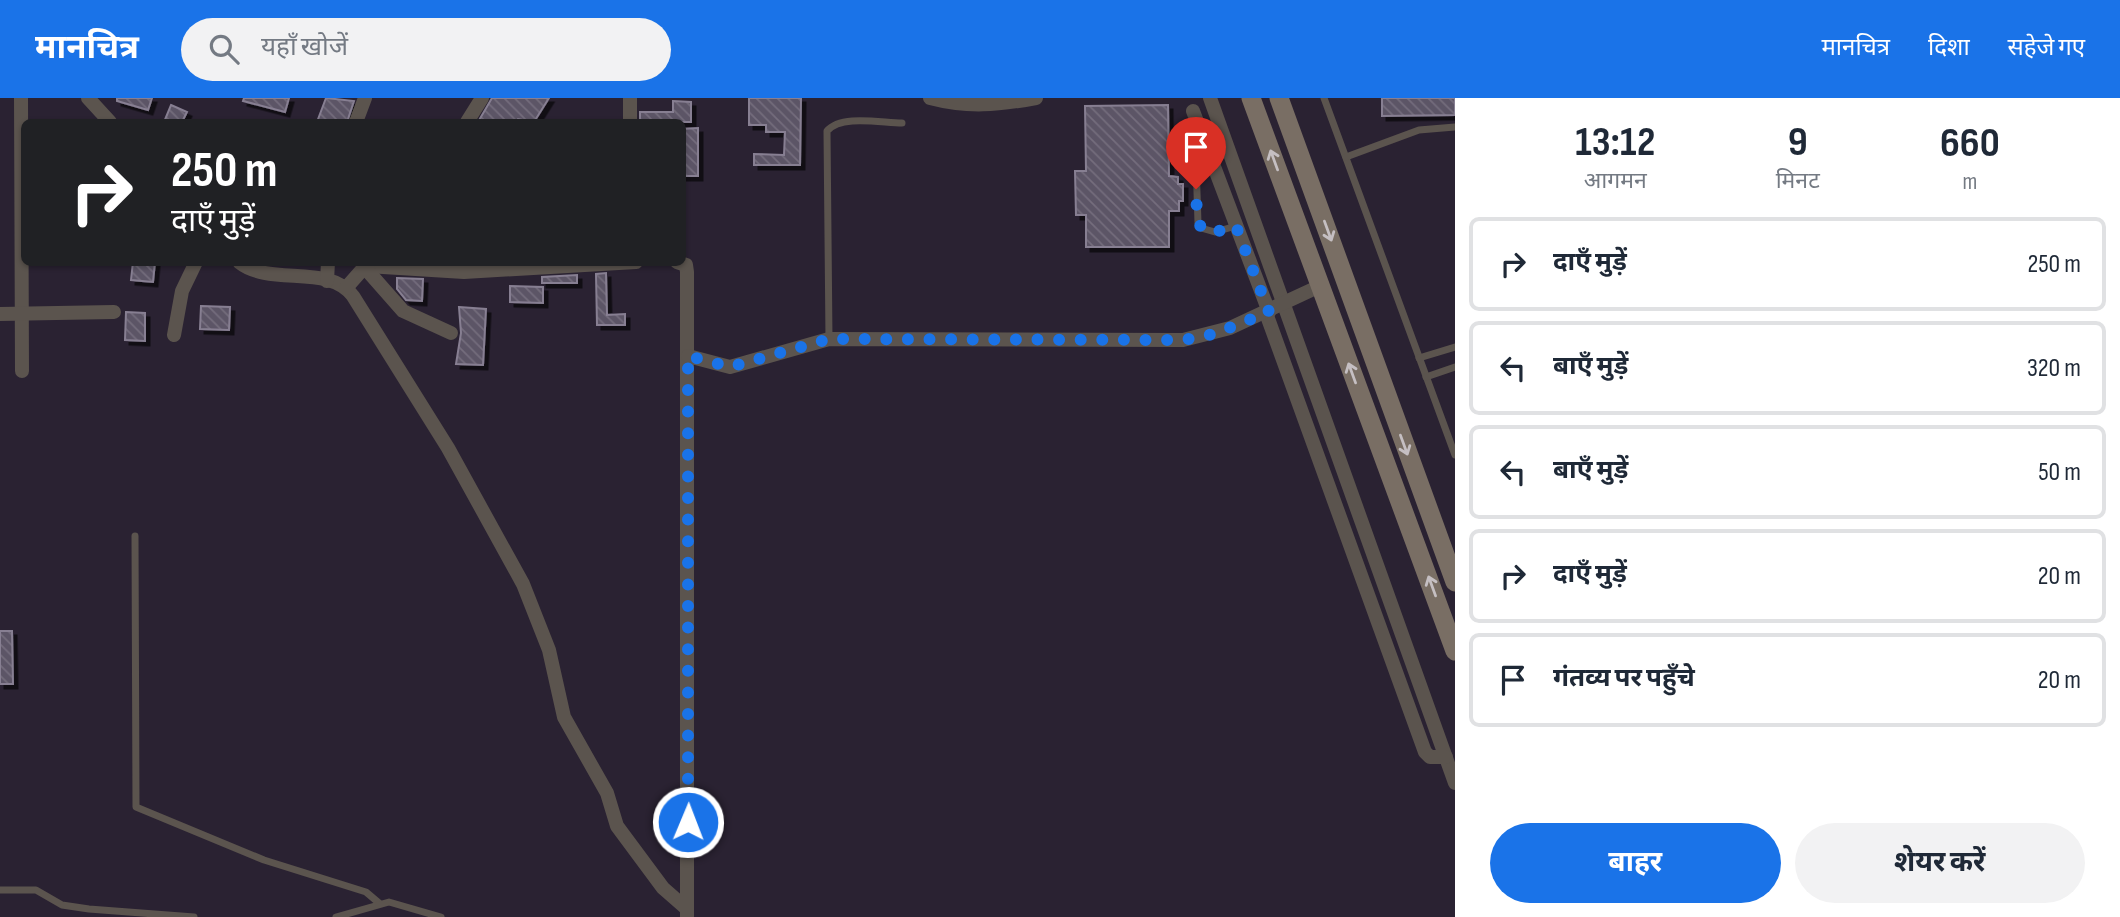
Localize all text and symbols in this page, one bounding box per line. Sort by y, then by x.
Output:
search box [181,18,671,81]
text: मानचित्र [35,28,139,68]
icon: search [205,30,243,68]
text: यहाँ खोजें [261,32,348,63]
text: मानचित्र [1822,33,1890,62]
text: दिशा [1928,33,1970,62]
text: सहेजे गए [2008,33,2085,62]
pin [1166,117,1226,189]
text: 13:12 [1575,117,1655,168]
text: 9 [1788,117,1808,168]
text: 660 [1940,118,2000,169]
icon: arrive [1177,128,1215,166]
text: 250 m [171,142,277,201]
icon: right [56,147,147,238]
one-way arrow [1267,149,1279,171]
text: आगमन [1584,167,1647,195]
text: मिनट [1776,167,1820,195]
text: m [1962,168,1977,196]
text: दाएँ मुड़ें [171,202,255,241]
one-way arrow [1323,220,1335,242]
icon: right [1494,245,1532,283]
text: दाएँ मुड़ें [1553,247,1627,278]
text: 250 m [2027,249,2081,280]
icon: left [1494,349,1532,387]
text: बाएँ मुड़ें [1553,351,1628,382]
text: 320 m [2027,353,2081,384]
one-way arrow [1345,363,1358,385]
one-way arrow [1399,434,1411,456]
icon: left [1494,453,1532,491]
text: बाएँ मुड़ें [1553,455,1628,486]
text: 50 m [2038,457,2081,488]
icon: right [1494,557,1532,595]
text: दाएँ मुड़ें [1553,559,1627,590]
text: 20 m [2038,561,2081,592]
one-way arrow [1425,576,1437,598]
icon: arrive [1494,661,1532,699]
text: गंतव्य पर पहुँचे [1553,663,1695,694]
text: 20 m [2038,665,2081,696]
position arrow [651,785,725,859]
button: बाहर [1490,823,1781,903]
button: शेयर करें [1795,823,2085,903]

